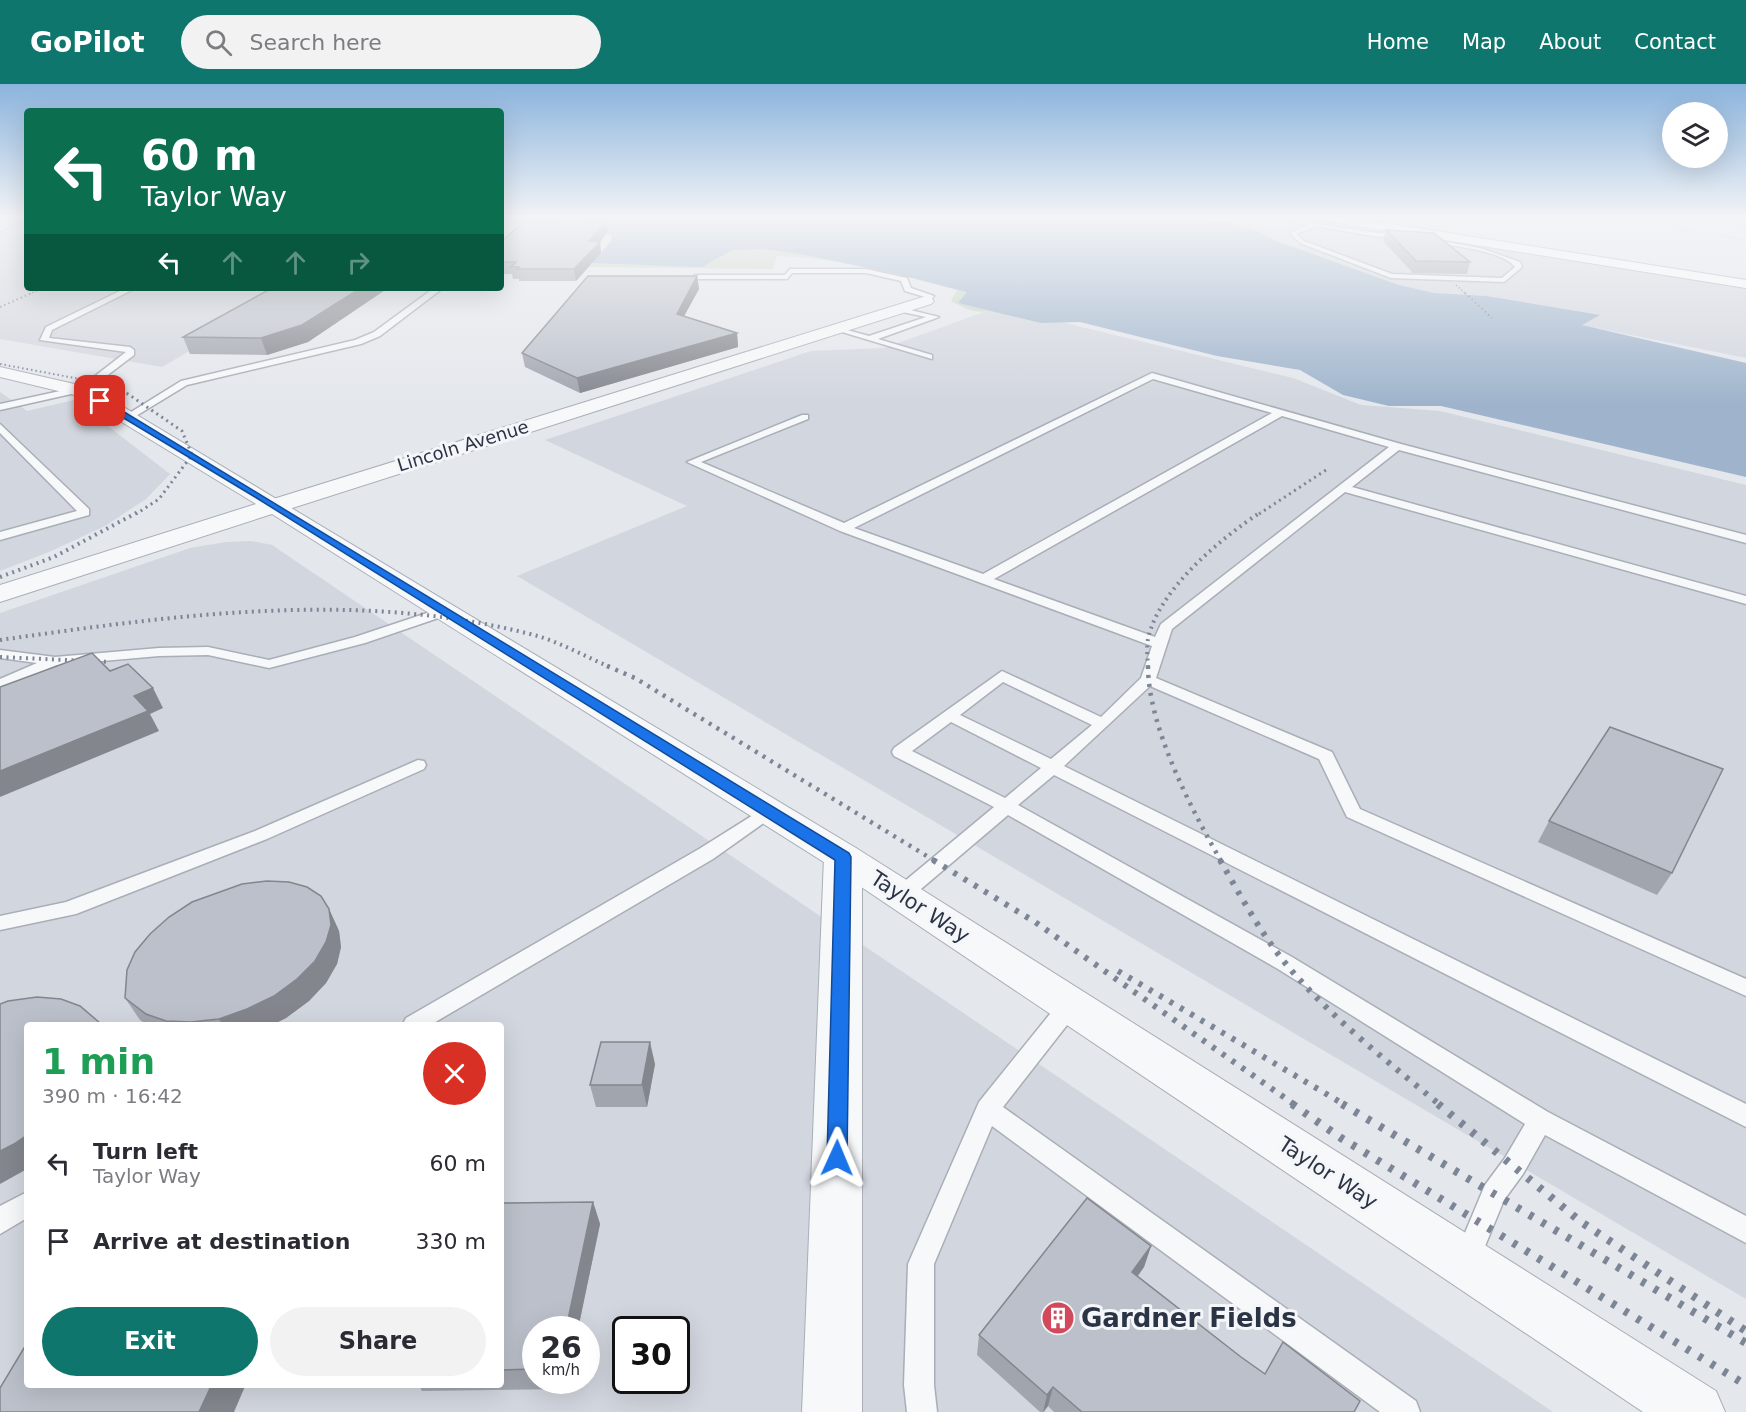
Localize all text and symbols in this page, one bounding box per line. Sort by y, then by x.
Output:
search box [181,15,601,69]
text: GoPilot [30,26,145,59]
icon: search [202,26,235,59]
text: Search here [250,30,382,55]
text: Home [1367,30,1429,54]
text: Map [1462,30,1506,54]
text: About [1539,30,1601,54]
text: Contact [1634,30,1716,54]
map controls [1662,102,1728,168]
button: layers [1662,102,1728,168]
text: 60 m [141,131,258,180]
icon: left [42,132,120,210]
text: Taylor Way [141,181,287,212]
icon: left [153,246,186,279]
icon: ahead [216,246,249,279]
icon: ahead [279,246,312,279]
icon: right [342,246,375,279]
pin [74,375,125,426]
icon: arrive [83,384,116,417]
street label: Lincoln Avenue [395,416,531,475]
street label: Taylor Way [865,866,974,948]
text: 1 min [42,1041,155,1082]
button: close [423,1042,486,1105]
text: 390 m · 16:42 [42,1084,183,1108]
position arrow [805,1126,869,1190]
street label: Taylor Way [1273,1132,1382,1214]
text: Turn left [93,1139,198,1164]
icon: left [42,1147,75,1180]
text: 60 m [430,1151,486,1176]
text: Taylor Way [93,1164,201,1188]
icon: arrive [42,1225,75,1258]
text: Arrive at destination [93,1229,350,1254]
text: 330 m [416,1229,486,1254]
building icon: Gardner Fields [1040,1300,1076,1336]
place label: Gardner Fields [1081,1303,1297,1333]
button: Exit [42,1307,258,1376]
button: Share [270,1307,486,1376]
speed limit sign: 30 [612,1316,690,1394]
text: 26 [540,1330,582,1365]
text: km/h [542,1361,580,1379]

